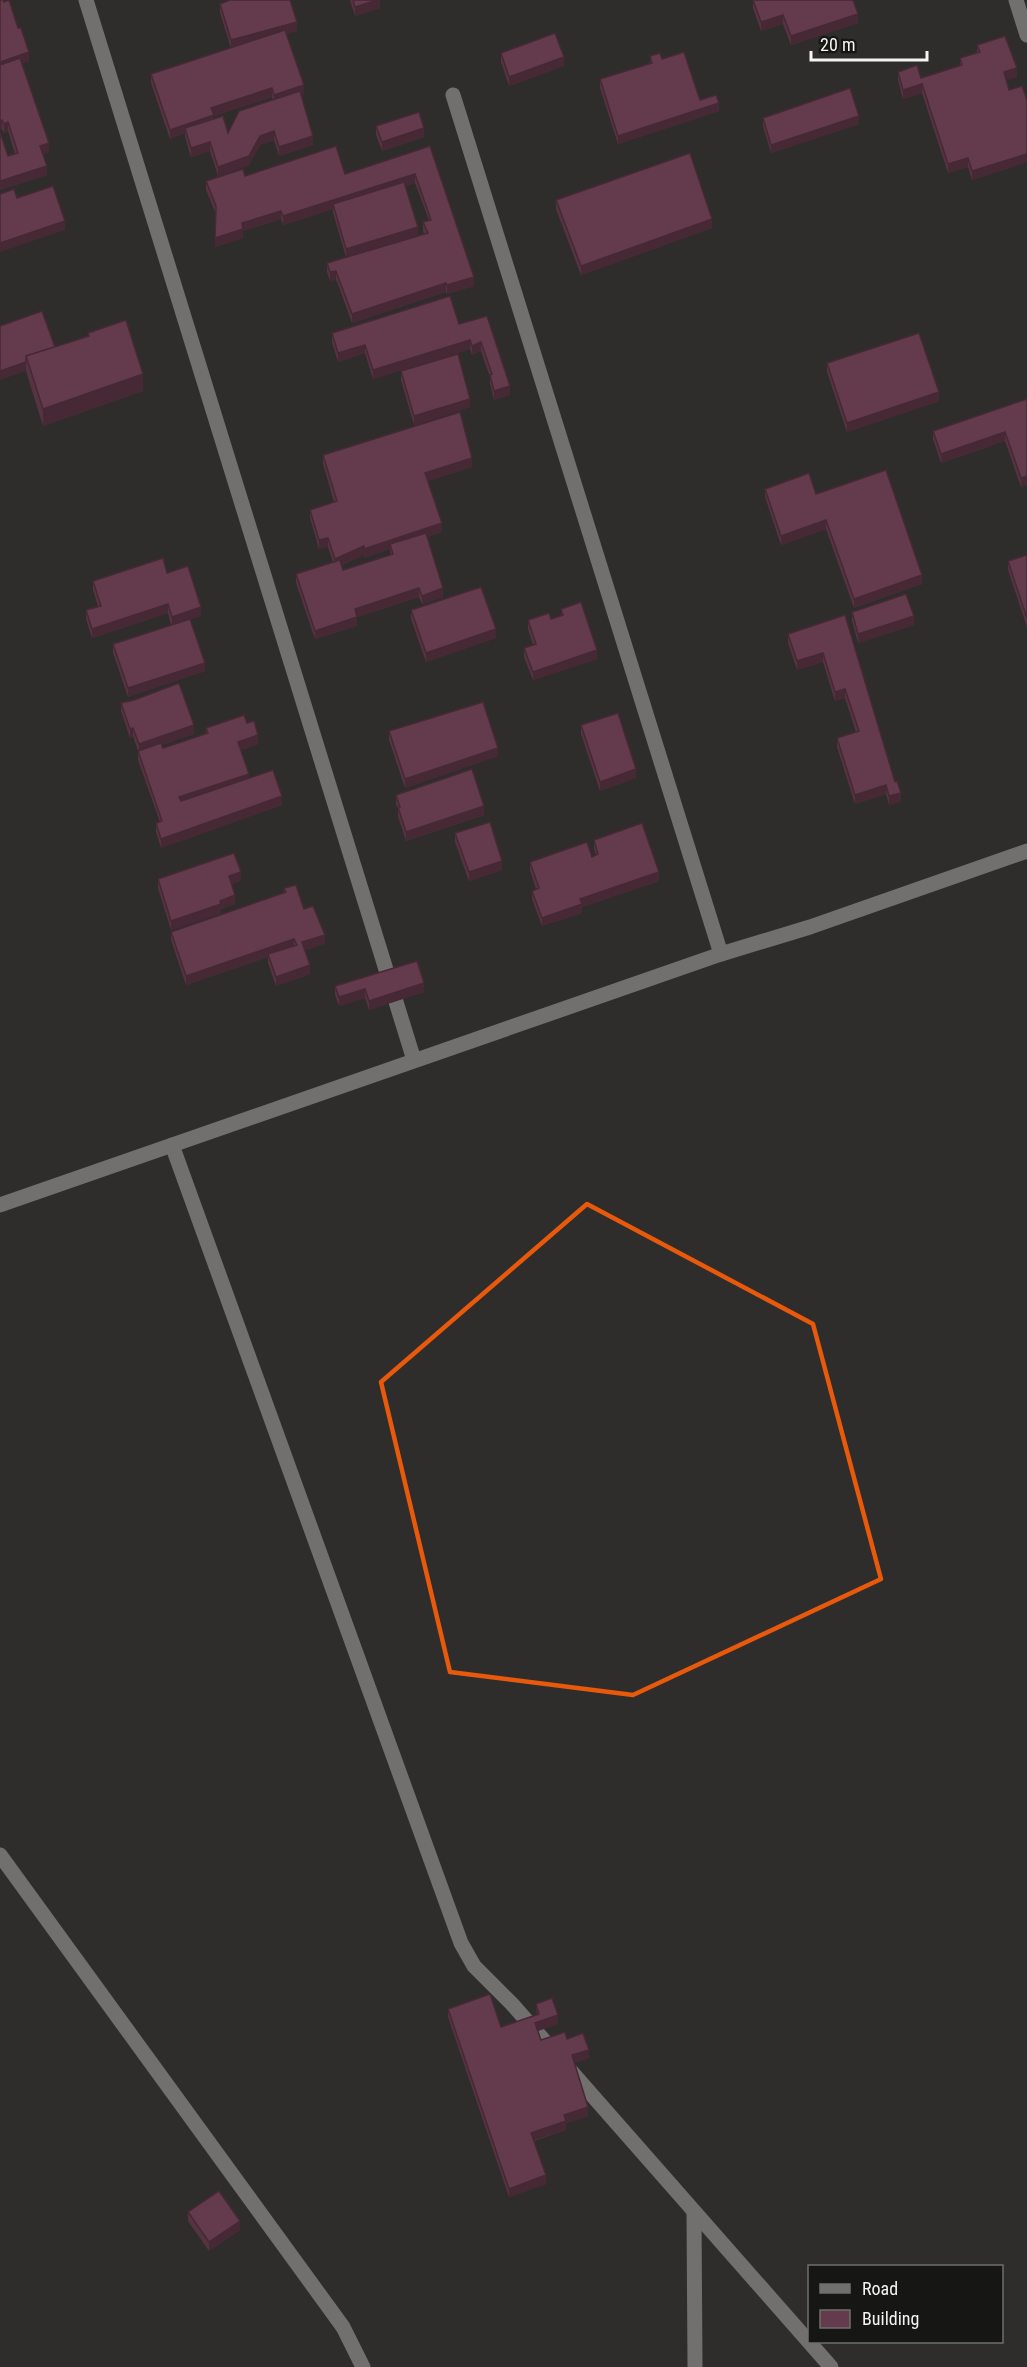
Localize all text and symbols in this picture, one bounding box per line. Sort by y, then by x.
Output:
scale bar [811,24,926,62]
text: 20 m [820,34,855,55]
legend [808,2265,1003,2343]
text: Road [862,2278,898,2299]
text: Building [862,2308,919,2329]

